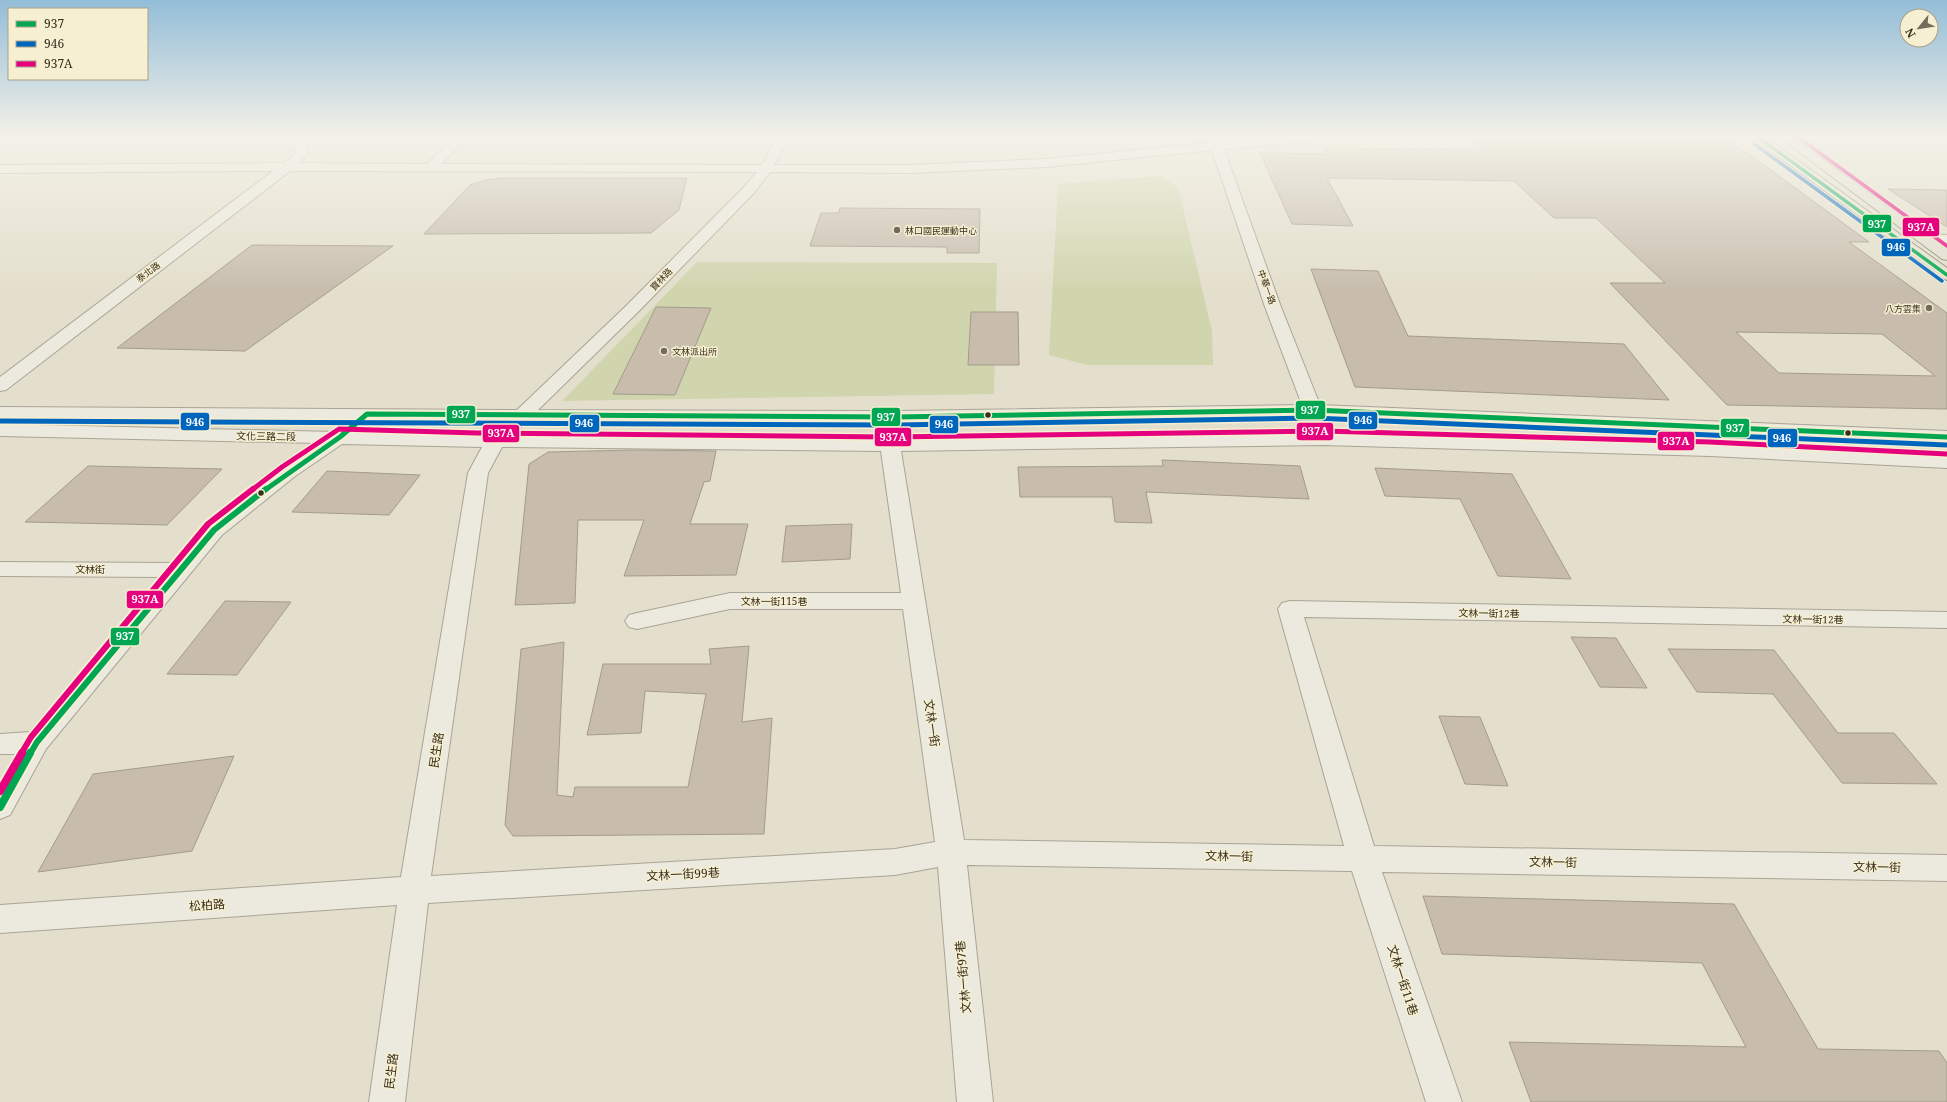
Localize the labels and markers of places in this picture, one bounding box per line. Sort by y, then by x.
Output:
place label: 林口國民運動中心 [905,224,977,237]
marker: 林口國民運動中心 [892,225,902,235]
place label: 八方雲集 [1885,302,1921,315]
marker: 八方雲集 [1924,303,1934,313]
place label: 文林派出所 [672,345,717,358]
marker: 文林派出所 [659,346,669,356]
unlabelled marker [983,410,993,420]
unlabelled marker [1843,428,1853,438]
unlabelled marker [256,488,266,498]

